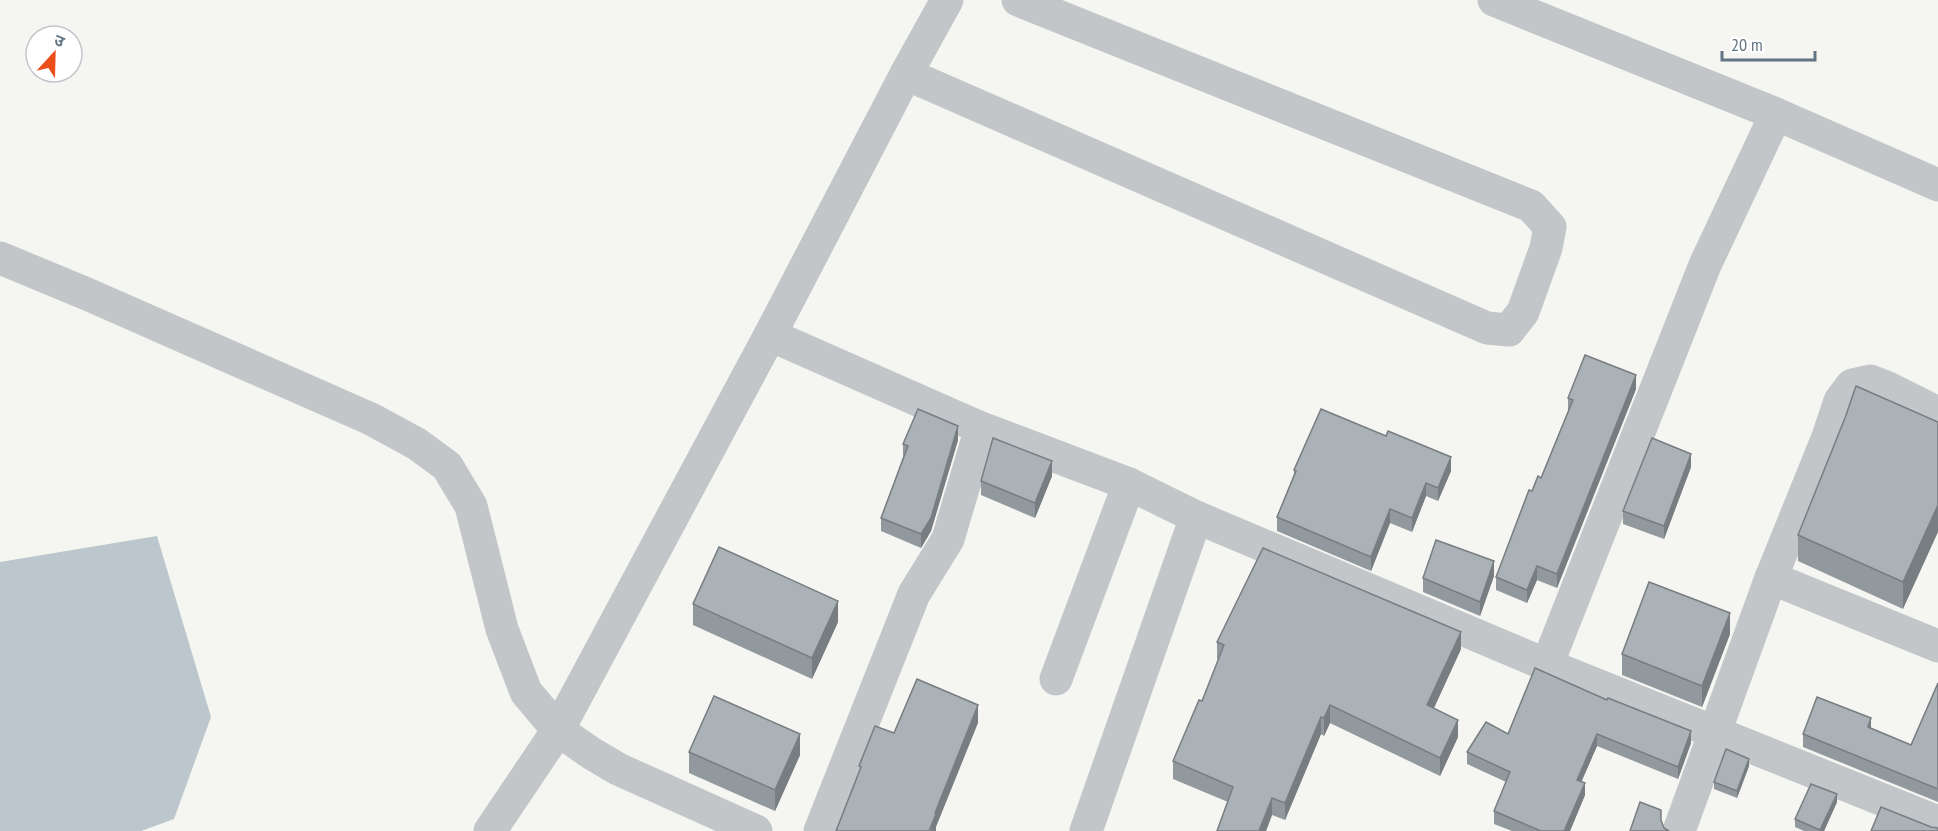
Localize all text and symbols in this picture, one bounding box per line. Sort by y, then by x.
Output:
north arrow [24,24,84,84]
scale bar [1722,24,1815,62]
text: उ [52,29,68,51]
text: 20 m [1731,33,1763,56]

